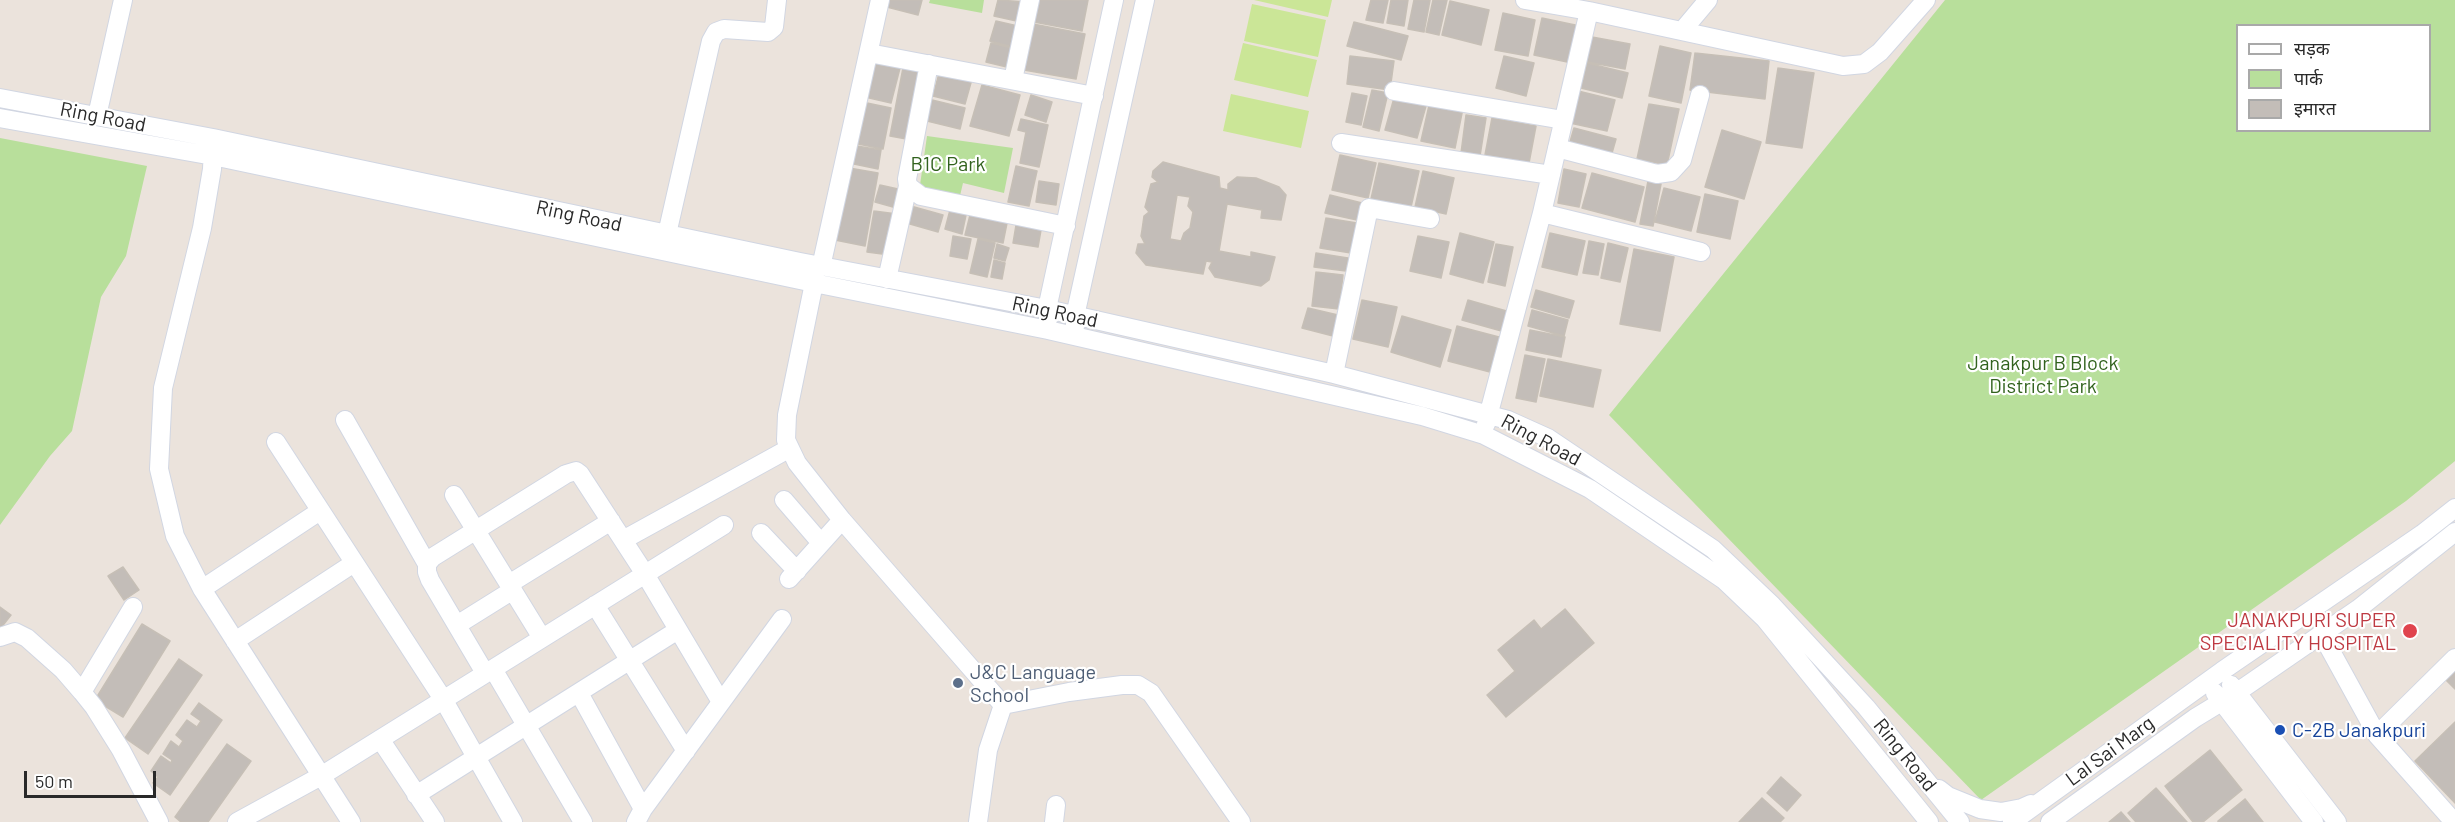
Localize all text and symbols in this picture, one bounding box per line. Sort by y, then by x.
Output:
legend [2236,24,2431,132]
text: सड़क [2294,37,2330,59]
text: पार्क [2294,67,2323,89]
street label: Ring Road [58,97,148,137]
text: इमारत [2294,97,2336,119]
park label: B1C Park [911,152,985,176]
street label: Ring Road [534,195,624,237]
street label: Ring Road [1010,291,1100,333]
park label: Janakpur B Block District Park [1968,351,2118,398]
street label: Ring Road [1497,409,1585,471]
place label: JANAKPURI SUPER SPECIALITY HOSPITAL [2200,608,2396,655]
marker: JANAKPURI SUPER SPECIALITY HOSPITAL [2401,622,2419,640]
place label: J&C Language School [970,660,1096,707]
marker: J&C Language School [951,676,965,690]
street label: Lal Sai Marg [2061,711,2159,791]
street label: Ring Road [1868,714,1942,796]
place label: C-2B Janakpuri [2292,718,2426,742]
marker: C-2B Janakpuri [2273,723,2287,737]
scale bar [27,759,159,797]
text: 50 m [35,770,73,792]

